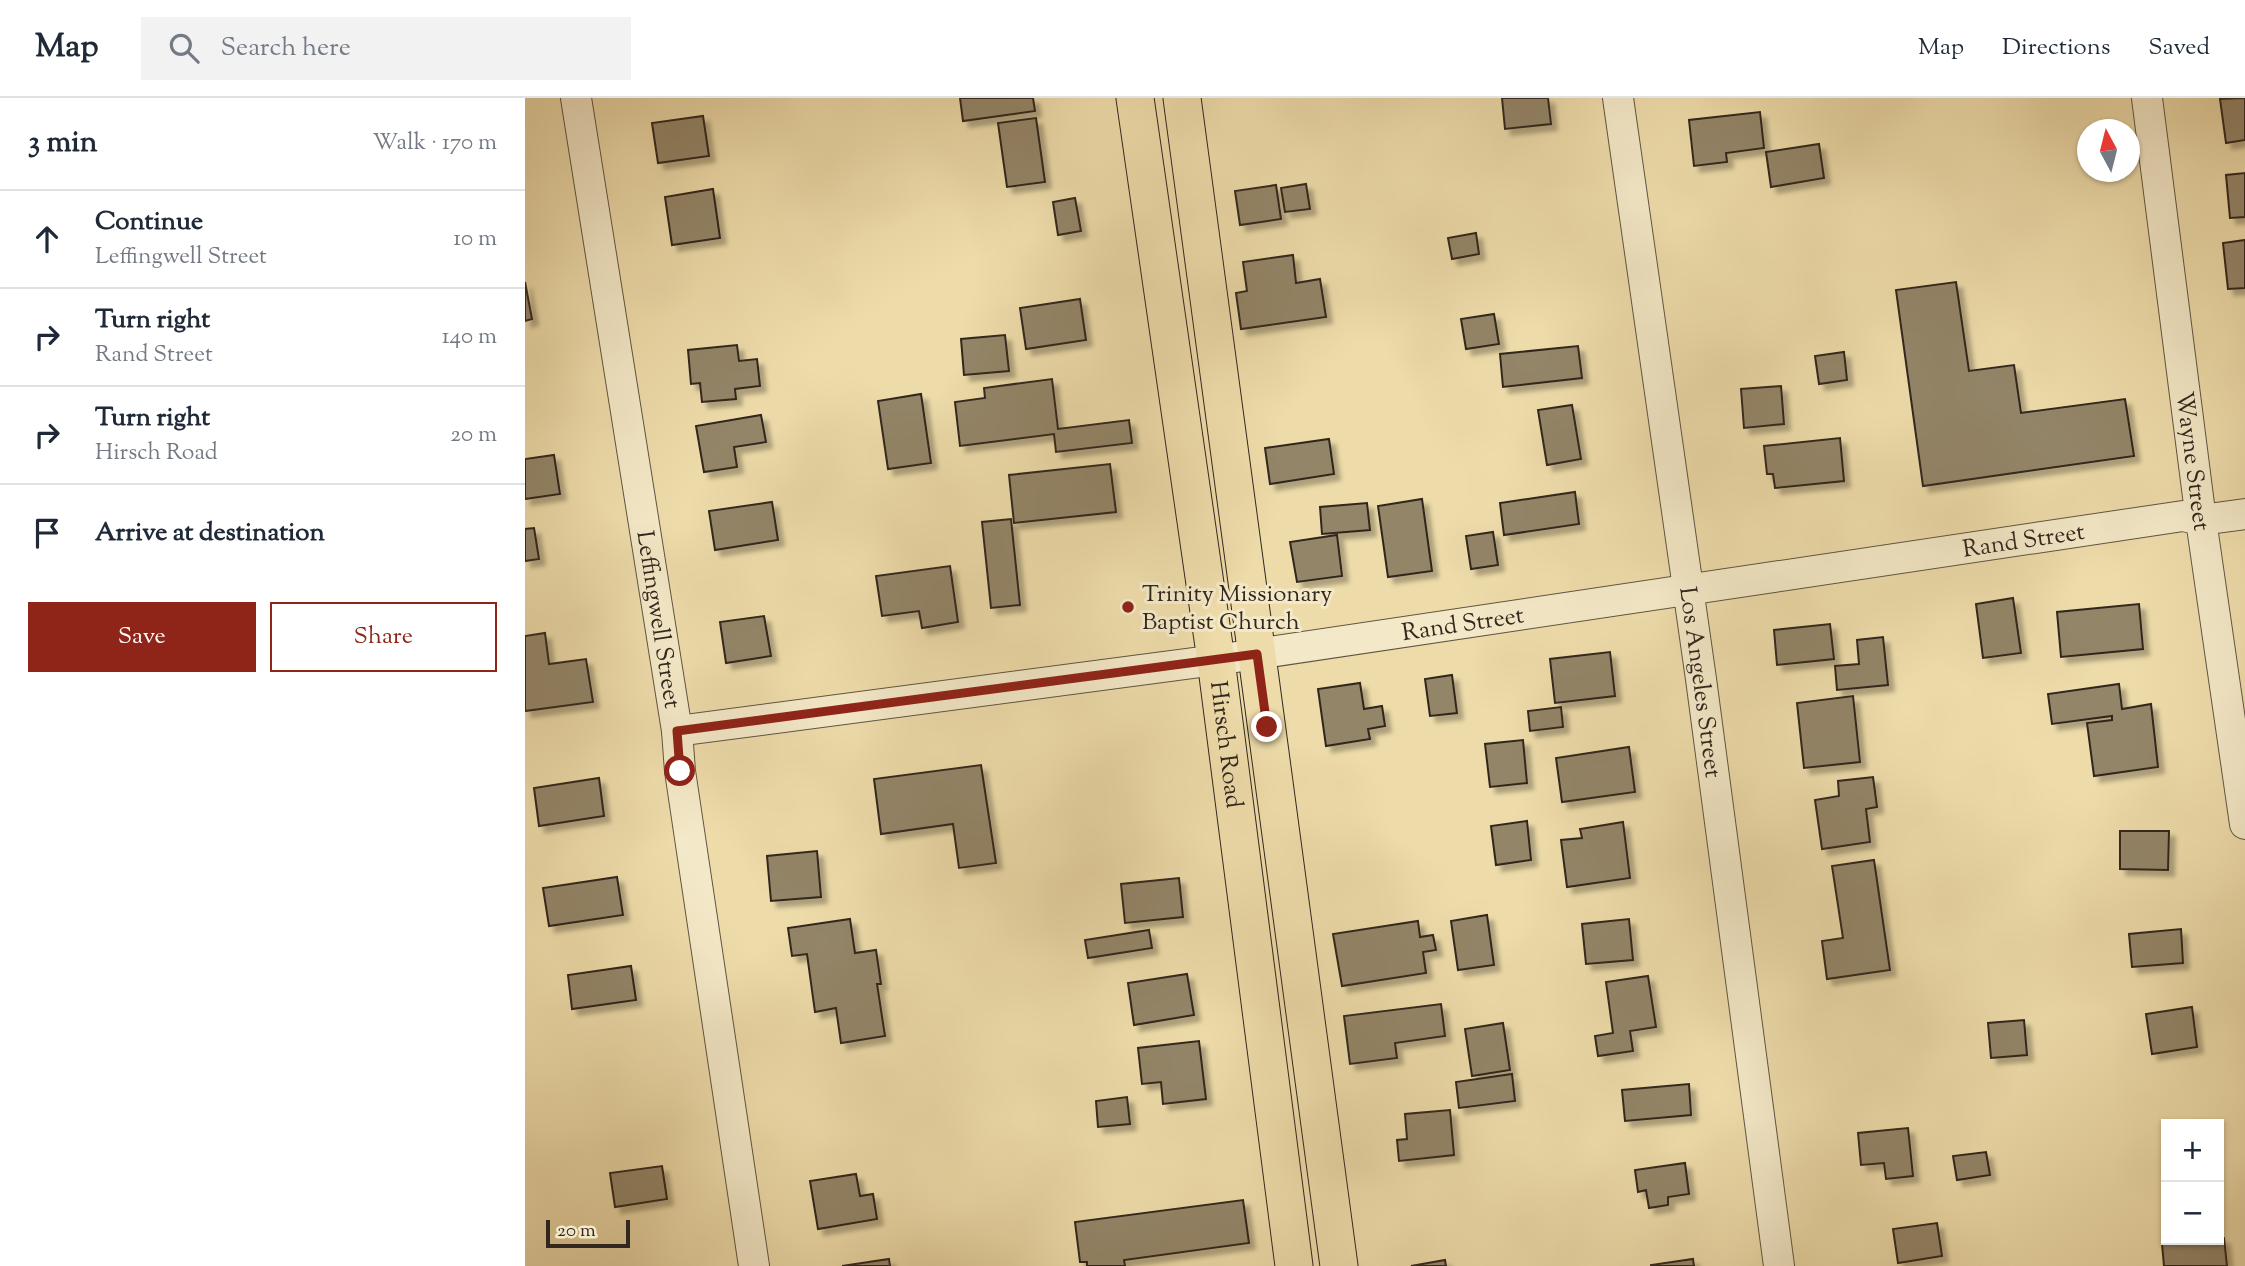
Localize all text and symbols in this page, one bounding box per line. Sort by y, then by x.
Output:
search box [141,17,631,80]
text: Map [35,24,99,72]
icon: search [165,29,203,67]
text: Search here [221,30,351,67]
text: Map [1918,31,1964,65]
text: Directions [2002,31,2110,65]
text: Saved [2148,31,2210,65]
north arrow [2077,119,2140,182]
text: 3 min [28,122,98,165]
text: Walk · 170 m [372,127,497,160]
text: Continue [95,204,203,241]
icon: ahead [28,220,66,258]
text: 10 m [453,223,497,256]
text: Leffingwell Street [95,241,267,274]
text: Turn right [95,302,210,339]
icon: right [28,318,66,356]
text: 140 m [442,321,497,354]
text: Rand Street [95,339,213,372]
street label: Wayne Street [2166,390,2217,533]
text: Turn right [95,400,210,437]
icon: right [28,416,66,454]
text: 20 m [450,419,497,452]
text: Hirsch Road [95,437,218,470]
icon: arrive [28,514,66,552]
text: Arrive at destination [95,515,325,552]
street label: Rand Street [1960,516,2087,568]
street label: Leffingwell Street [626,528,688,711]
place label: Trinity Missionary Baptist Church [1142,578,1332,640]
street label: Los Angeles Street [1669,585,1729,780]
marker: Trinity Missionary Baptist Church [1120,599,1136,615]
street label: Rand Street [1400,599,1526,651]
button: Save [28,602,256,672]
button: Share [270,602,497,672]
street label: Hirsch Road [1200,679,1250,811]
route end [1251,711,1282,742]
route start [664,755,695,786]
map controls [2161,1119,2224,1245]
button: + [2161,1119,2224,1182]
button: − [2161,1182,2224,1245]
scale bar [546,1217,630,1249]
text: 20 m [557,1218,596,1245]

